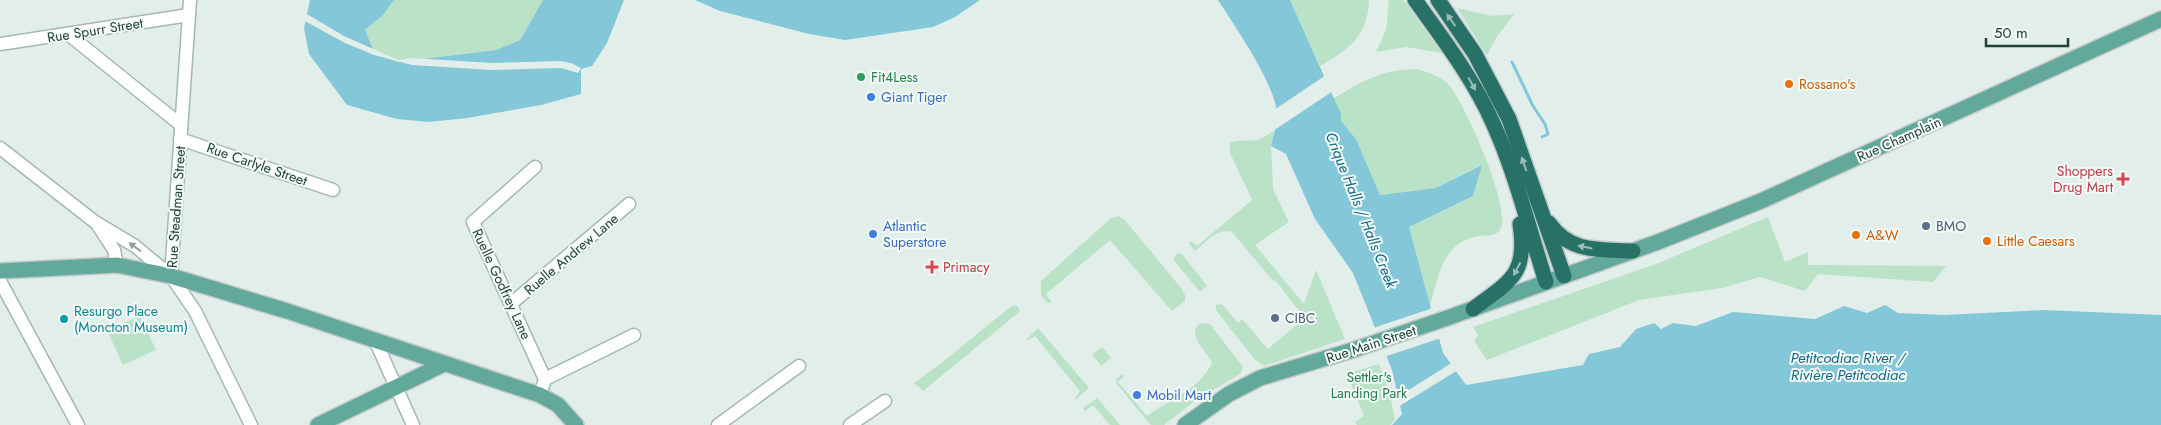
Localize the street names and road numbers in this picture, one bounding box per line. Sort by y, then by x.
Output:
street label: Rue Spurr Street [46,12,145,47]
street label: Rue Champlain [1854,112,1944,166]
street label: Rue Carlyle Street [204,137,311,191]
street label: Rue Steadman Street [162,145,190,269]
street label: Ruelle Andrew Lane [519,209,623,299]
street label: Ruelle Godfrey Lane [468,225,536,343]
street label: Rue Main Street [1324,320,1419,368]

